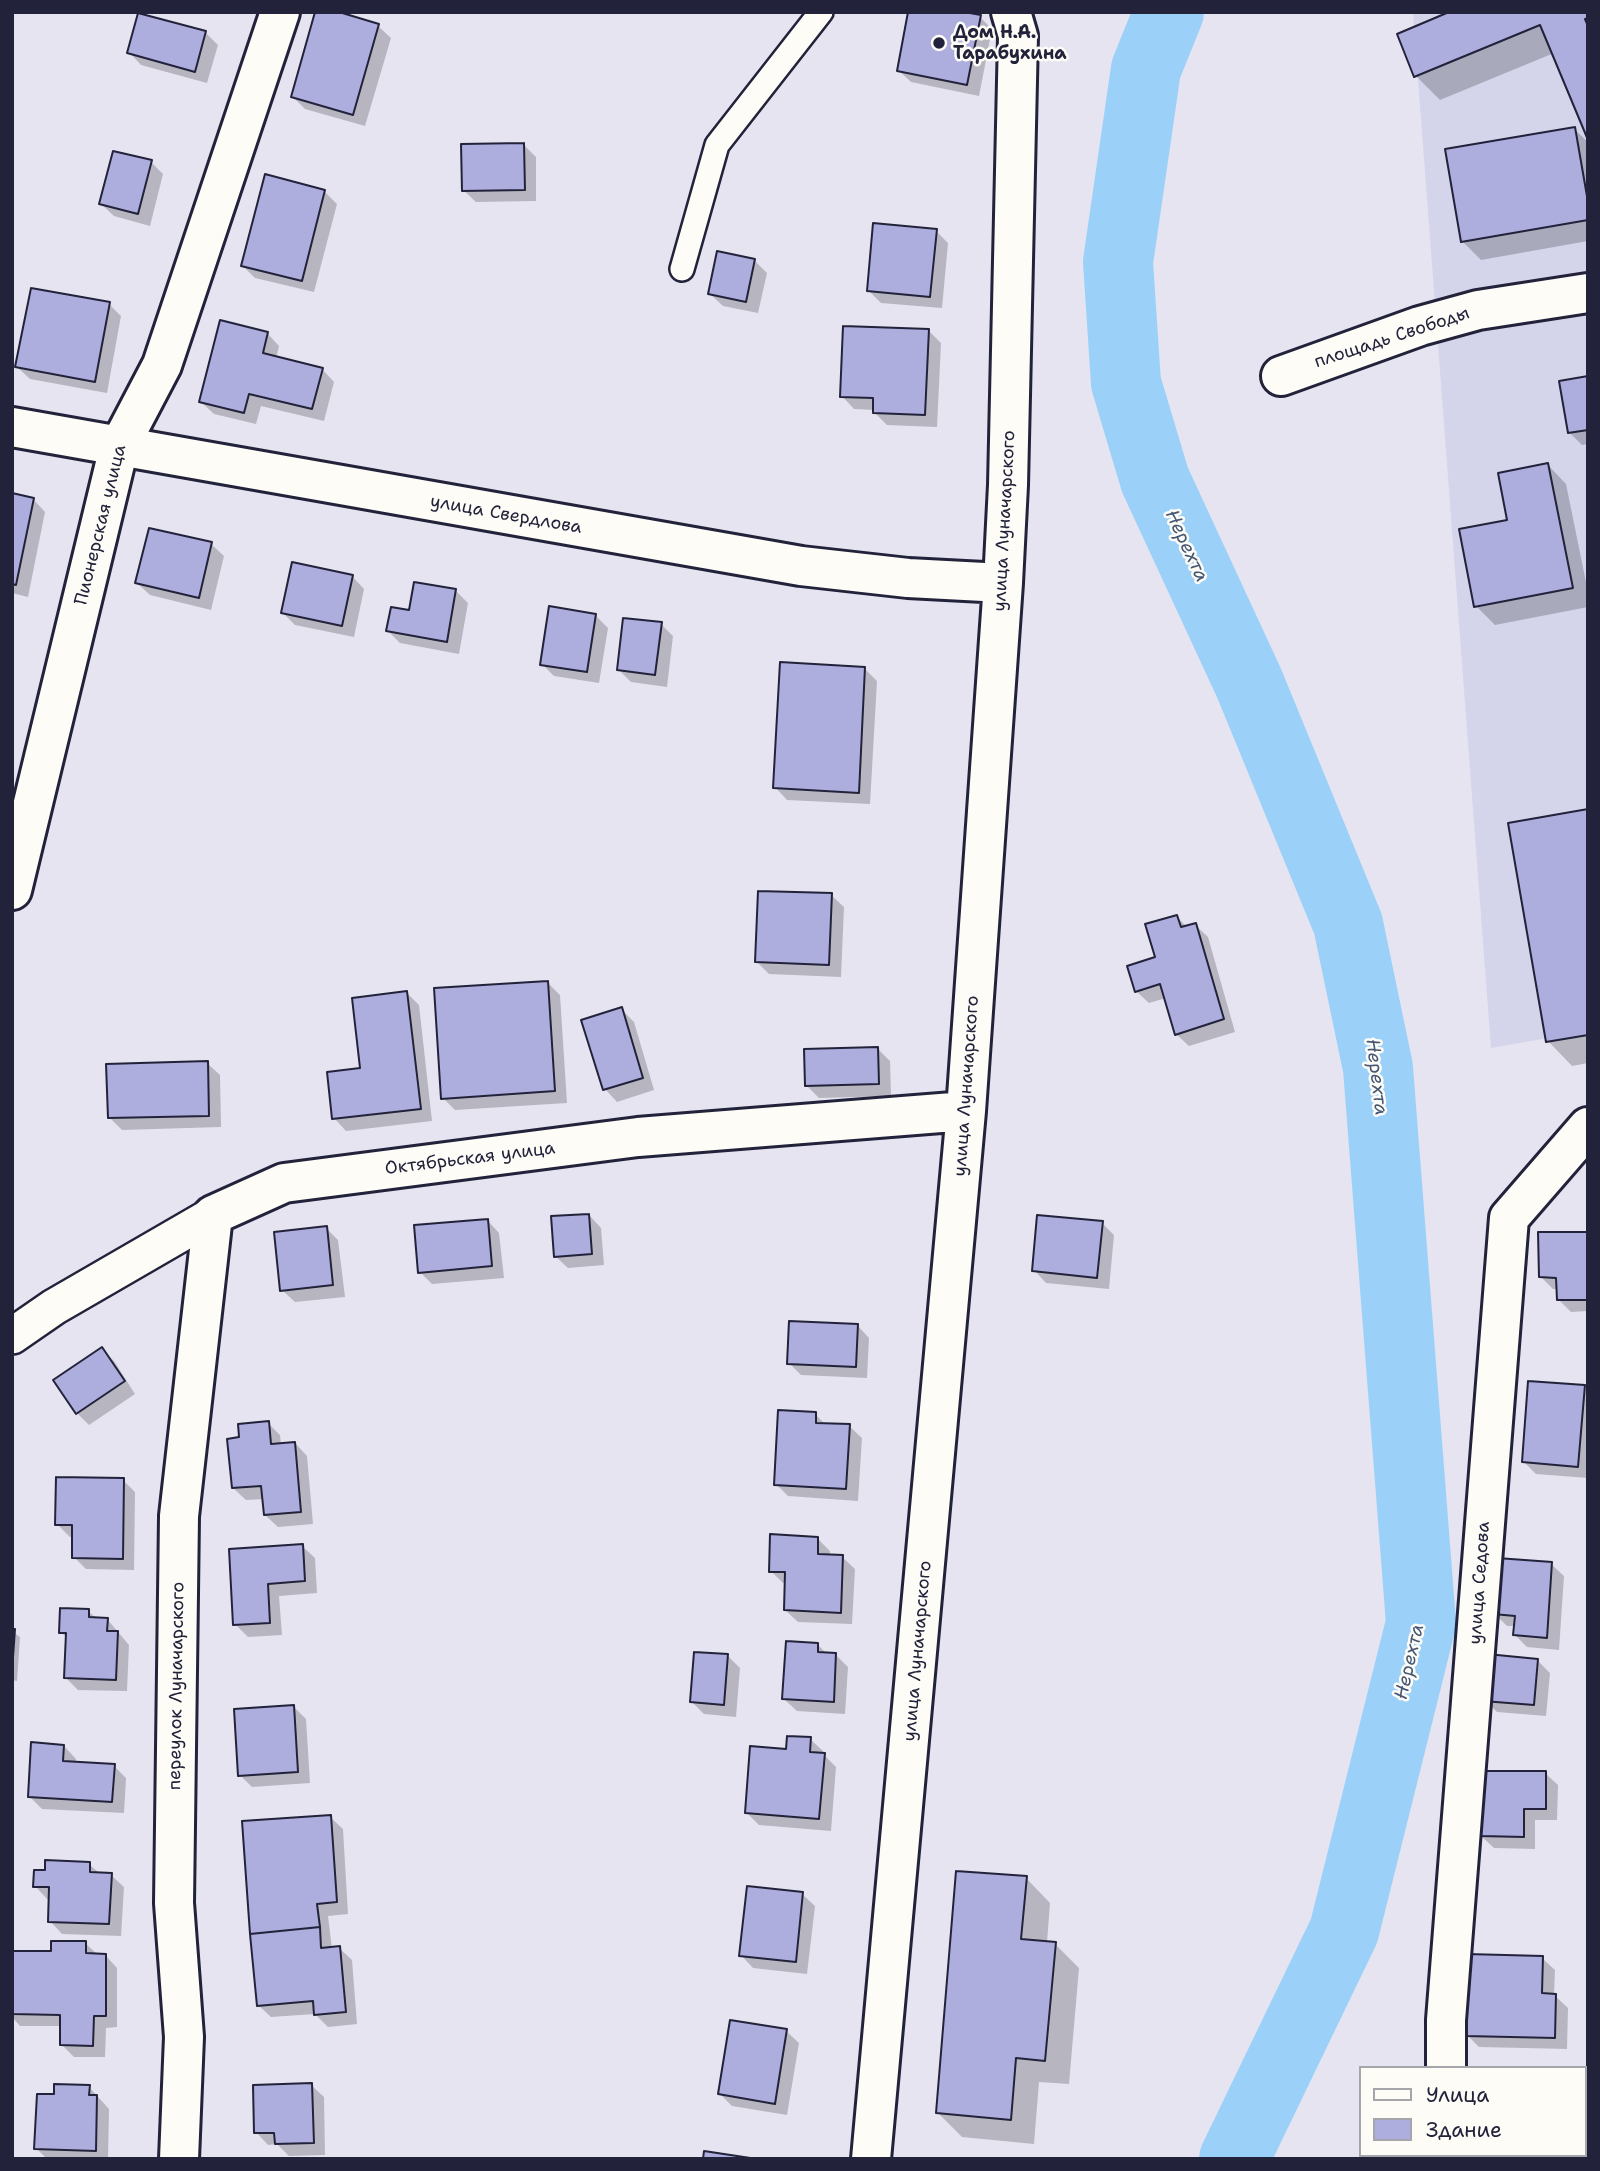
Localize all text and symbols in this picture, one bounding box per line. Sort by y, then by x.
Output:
place label: Дом Н.А. Тарабухина [953,22,1067,64]
marker: Дом Н.А. Тарабухина [931,35,947,51]
street label: площадь Свободы [1312,303,1472,373]
street label: улица Луначарского [989,430,1021,612]
street label: Пионерская улица [71,443,131,607]
street label: улица Свердлова [428,491,584,539]
water label: Нерехта [1159,506,1213,586]
street label: улица Луначарского [950,995,984,1177]
water label: Нерехта [1360,1037,1392,1117]
street label: Октябрьская улица [384,1138,556,1180]
street label: улица Седова [1465,1521,1495,1645]
street label: улица Луначарского [899,1560,937,1742]
street label: переулок Луначарского [164,1582,190,1790]
water label: Нерехта [1390,1622,1430,1702]
legend [1358,2066,1586,2157]
text: Улица [1426,2081,1489,2109]
text: Здание [1426,2116,1502,2144]

